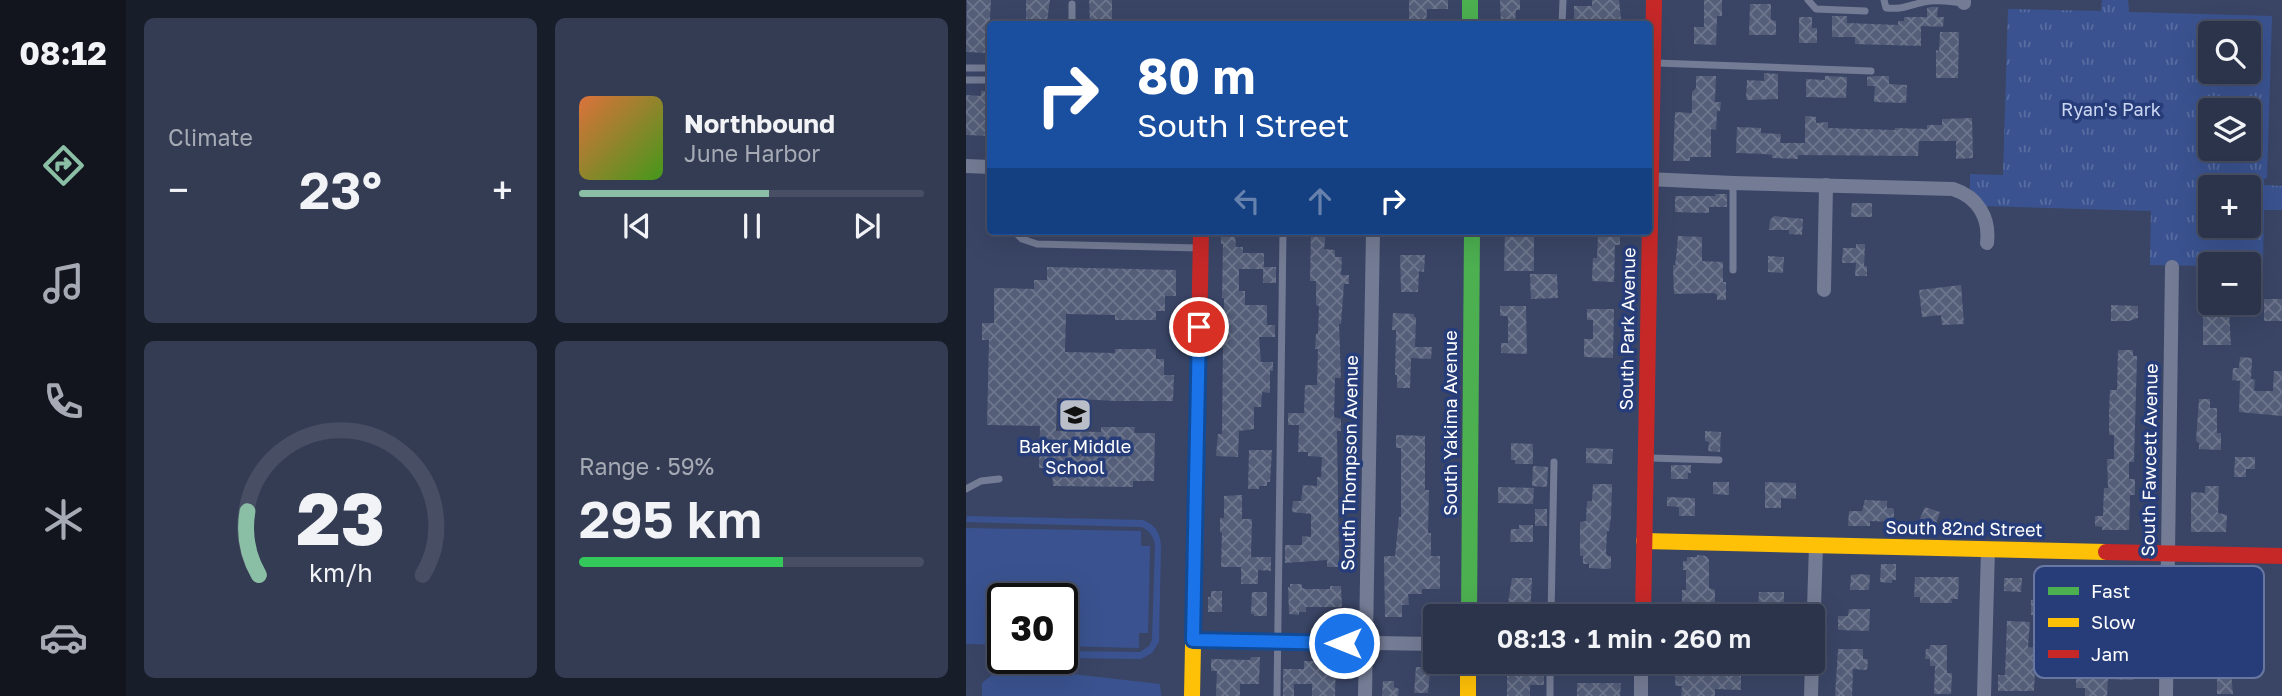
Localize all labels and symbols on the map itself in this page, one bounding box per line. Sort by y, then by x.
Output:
park label: Ryan's Park [2061,98,2161,120]
street label: South Park Avenue [1615,247,1639,411]
pin [1169,297,1229,357]
street label: South Yakima Avenue [1439,330,1461,516]
street label: South Thompson Avenue [1336,355,1362,571]
street label: South Fawcett Avenue [2136,363,2162,557]
school or university icon: Baker Middle School [1056,396,1094,434]
place label: Baker Middle School [1019,435,1131,478]
street label: South 82nd Street [1885,516,2043,540]
legend [2034,566,2264,678]
text: Fast [2091,579,2130,602]
speed limit sign: 30 [987,583,1078,674]
position arrow [1307,606,1381,680]
text: Slow [2091,610,2136,633]
text: Jam [2091,642,2129,665]

